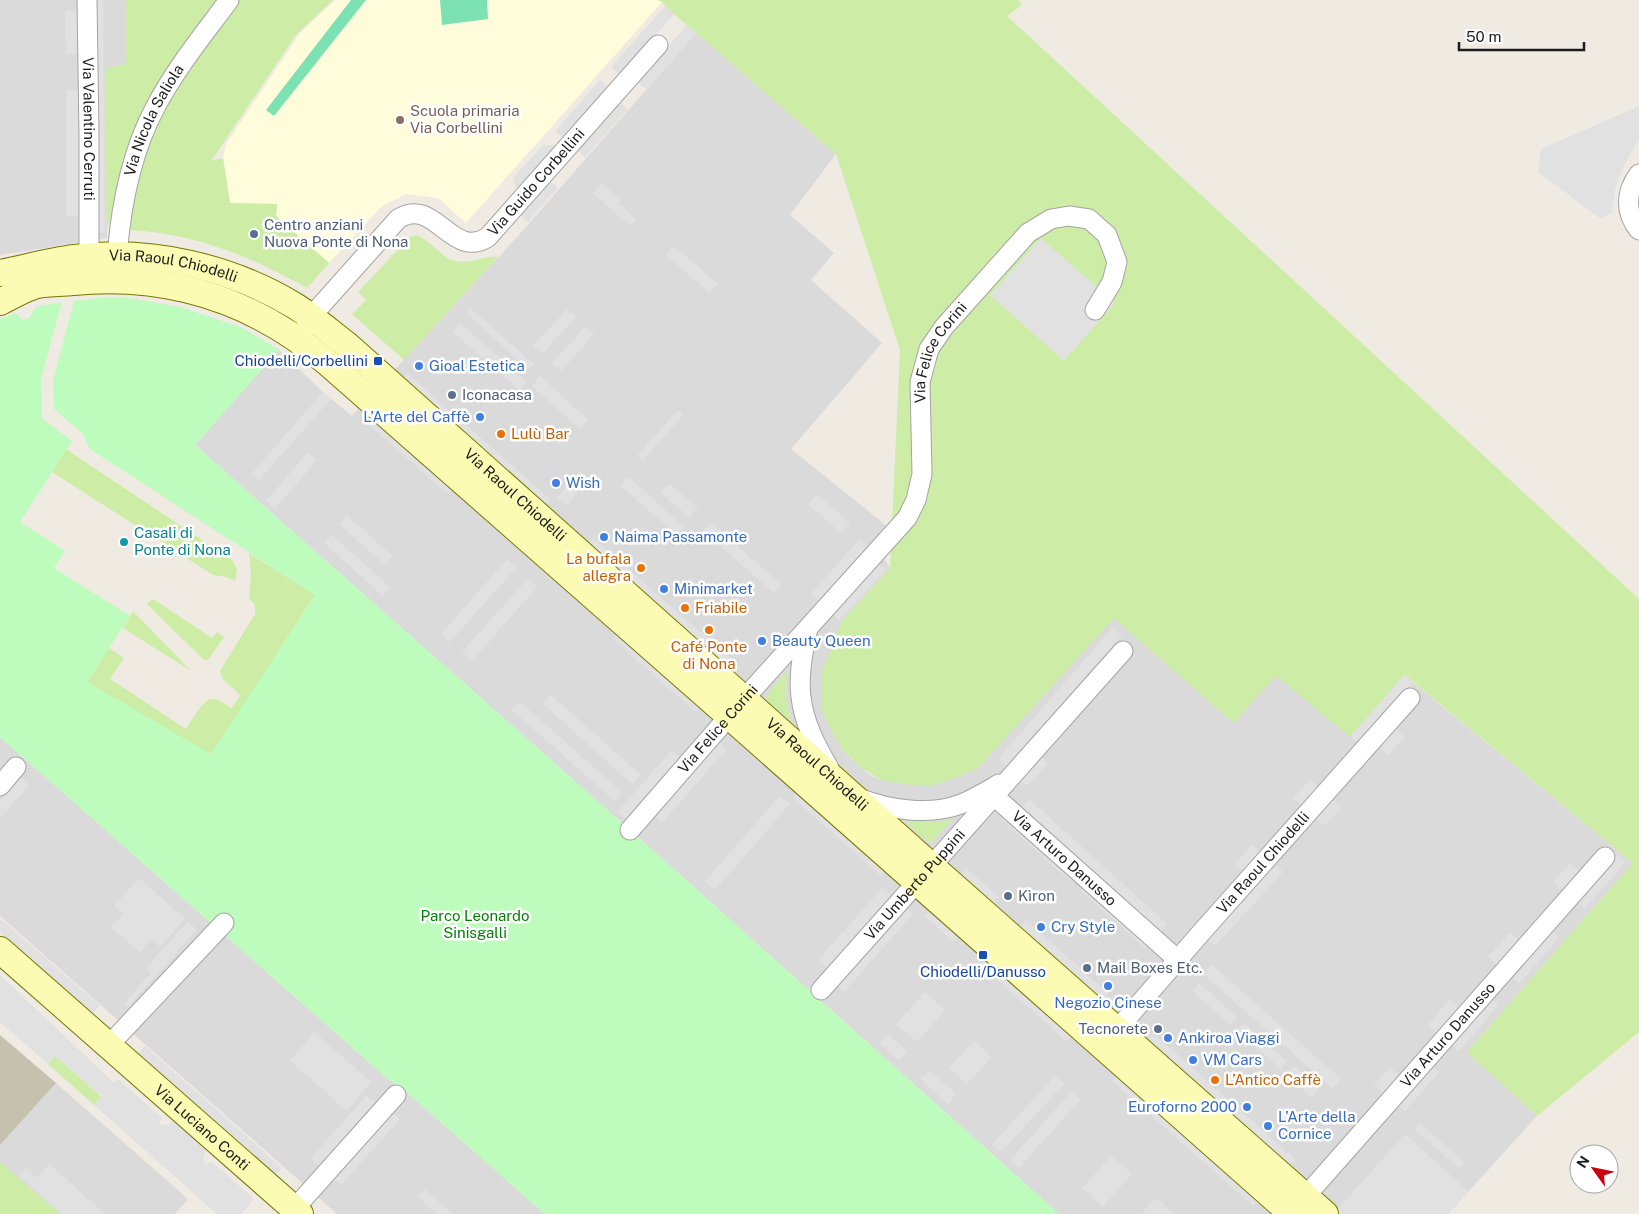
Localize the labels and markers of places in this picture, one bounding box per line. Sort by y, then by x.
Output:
place label: Scuola primaria Via Corbellini [410,102,520,136]
marker: Scuola primaria Via Corbellini [394,114,406,126]
place label: Centro anziani Nuova Ponte di Nona [264,216,408,250]
marker: Centro anziani Nuova Ponte di Nona [248,228,260,240]
place label: Chiodelli/Corbellini [235,352,368,369]
marker: Chiodelli/Corbellini [372,355,384,367]
place label: Gioal Estetica [429,357,525,374]
marker: Gioal Estetica [413,360,425,372]
place label: Iconacasa [462,386,532,403]
marker: Iconacasa [446,389,458,401]
place label: L’Arte del Caffè [363,408,470,425]
marker: L’Arte del Caffè [474,411,486,423]
place label: Lulù Bar [511,425,570,442]
marker: Lulù Bar [495,428,507,440]
place label: Wish [566,474,600,491]
marker: Wish [550,477,562,489]
place label: Casali di Ponte di Nona [134,524,231,558]
place label: Naima Passamonte [614,528,747,545]
marker: Naima Passamonte [598,531,610,543]
marker: Casali di Ponte di Nona [118,536,130,548]
place label: La bufala allegra [566,550,631,584]
marker: La bufala allegra [635,562,647,574]
place label: Minimarket [674,580,753,597]
marker: Minimarket [658,583,670,595]
place label: Friabile [695,599,747,616]
marker: Friabile [679,602,691,614]
marker: Café Ponte di Nona [703,624,715,636]
place label: Beauty Queen [772,632,871,649]
marker: Beauty Queen [756,635,768,647]
place label: Café Ponte di Nona [671,638,747,672]
place label: Kìron [1018,887,1055,904]
marker: Kìron [1002,890,1014,902]
place label: Cry Style [1051,918,1115,935]
marker: Cry Style [1035,921,1047,933]
marker: Chiodelli/Danusso [977,949,989,961]
place label: Mail Boxes Etc. [1097,959,1202,976]
marker: Mail Boxes Etc. [1081,962,1093,974]
place label: Chiodelli/Danusso [920,963,1046,980]
marker: Negozio Cinese [1102,980,1114,992]
place label: Negozio Cinese [1054,994,1162,1011]
place label: Tecnorete [1078,1020,1148,1037]
marker: Tecnorete [1152,1023,1164,1035]
place label: Ankiroa Viaggi [1178,1029,1280,1046]
marker: Ankiroa Viaggi [1162,1032,1174,1044]
place label: VM Cars [1203,1051,1262,1068]
marker: VM Cars [1187,1054,1199,1066]
place label: L’Antico Caffè [1225,1071,1321,1088]
marker: L’Antico Caffè [1209,1074,1221,1086]
place label: Euroforno 2000 [1128,1098,1237,1115]
marker: Euroforno 2000 [1241,1101,1253,1113]
place label: L’Arte della Cornice [1278,1108,1355,1142]
marker: L’Arte della Cornice [1262,1120,1274,1132]

